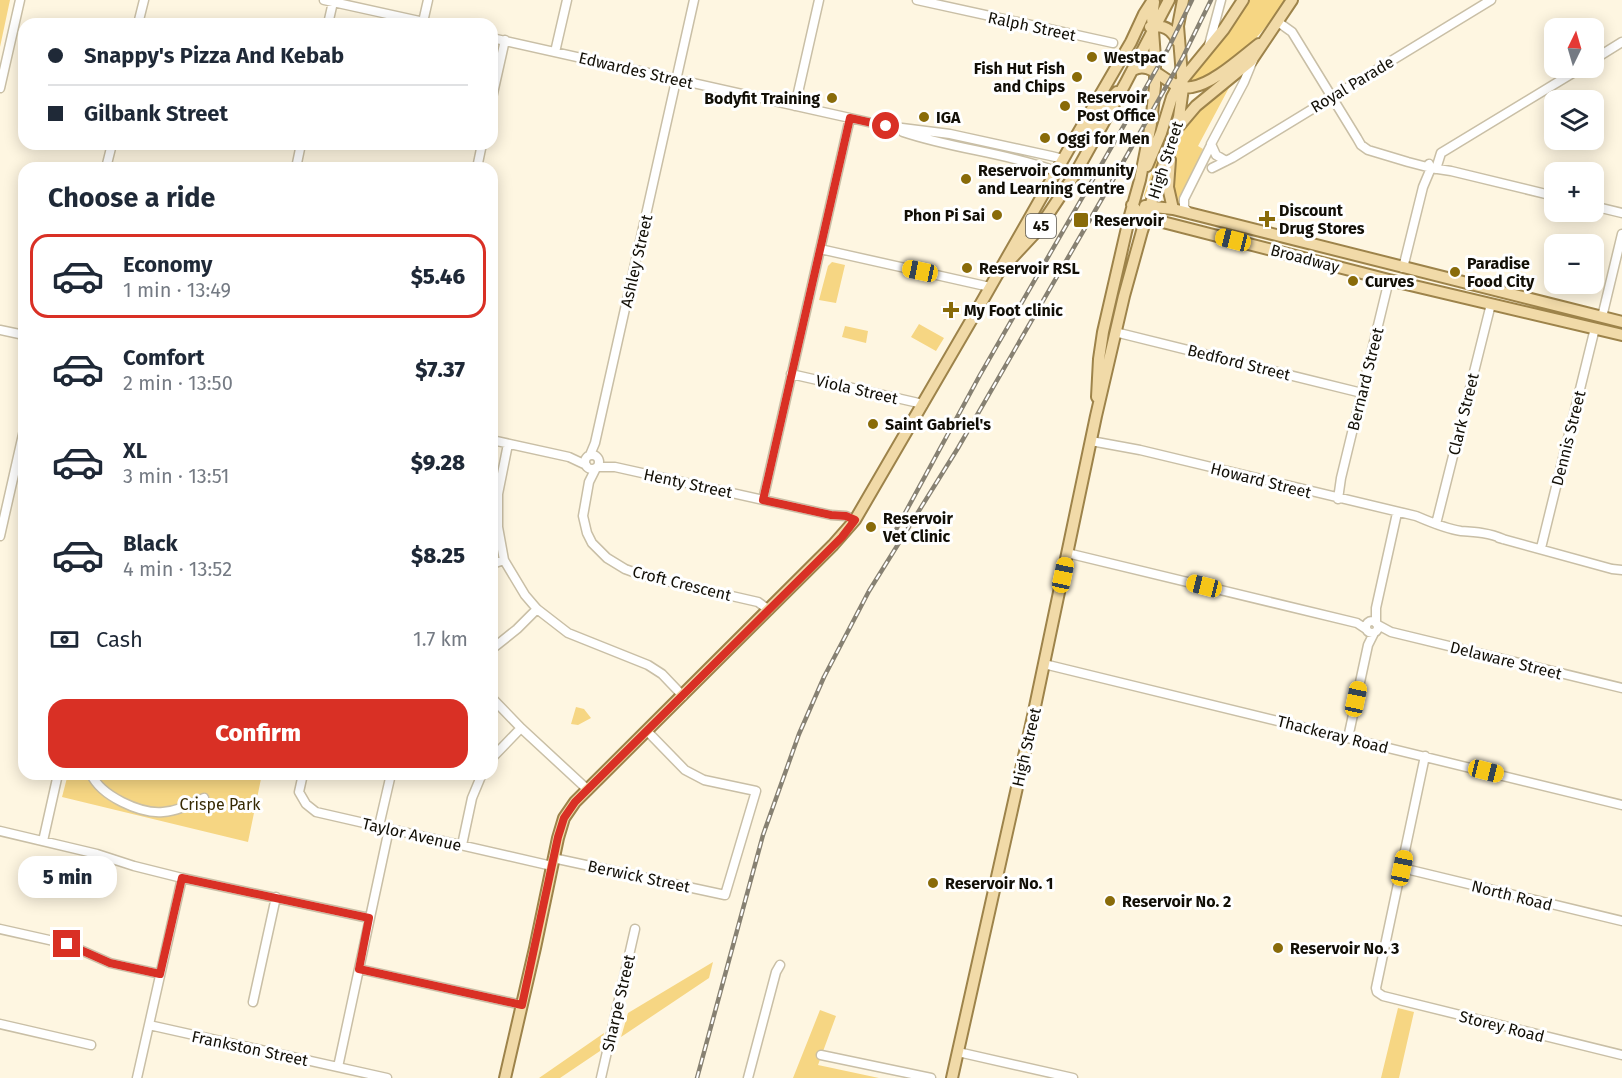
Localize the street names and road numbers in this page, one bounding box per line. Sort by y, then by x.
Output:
street label: Ralph Street [986,8,1078,45]
street label: Edwardes Street [577,48,695,93]
street label: Royal Parade [1307,52,1397,117]
street label: High Street [1144,119,1187,201]
street label: Ashley Street [617,213,656,309]
road number: 45 [1026,214,1056,238]
street label: Broadway [1268,240,1341,277]
street label: Bernard Street [1343,325,1388,433]
street label: Bedford Street [1185,341,1293,385]
street label: Viola Street [814,371,900,408]
street label: Clark Street [1444,371,1483,457]
street label: Dennis Street [1547,388,1590,488]
street label: Howard Street [1209,459,1313,502]
street label: Henty Street [642,465,734,502]
street label: Croft Crescent [631,562,733,605]
street label: Delaware Street [1448,637,1564,684]
street label: High Street [1008,705,1045,789]
street label: Thackeray Road [1275,711,1390,757]
street label: Taylor Avenue [360,814,463,855]
street label: Berwick Street [586,856,692,897]
street label: North Road [1469,876,1554,915]
street label: Sharpe Street [598,953,639,1053]
street label: Storey Road [1457,1007,1546,1046]
street label: Frankston Street [190,1027,310,1070]

